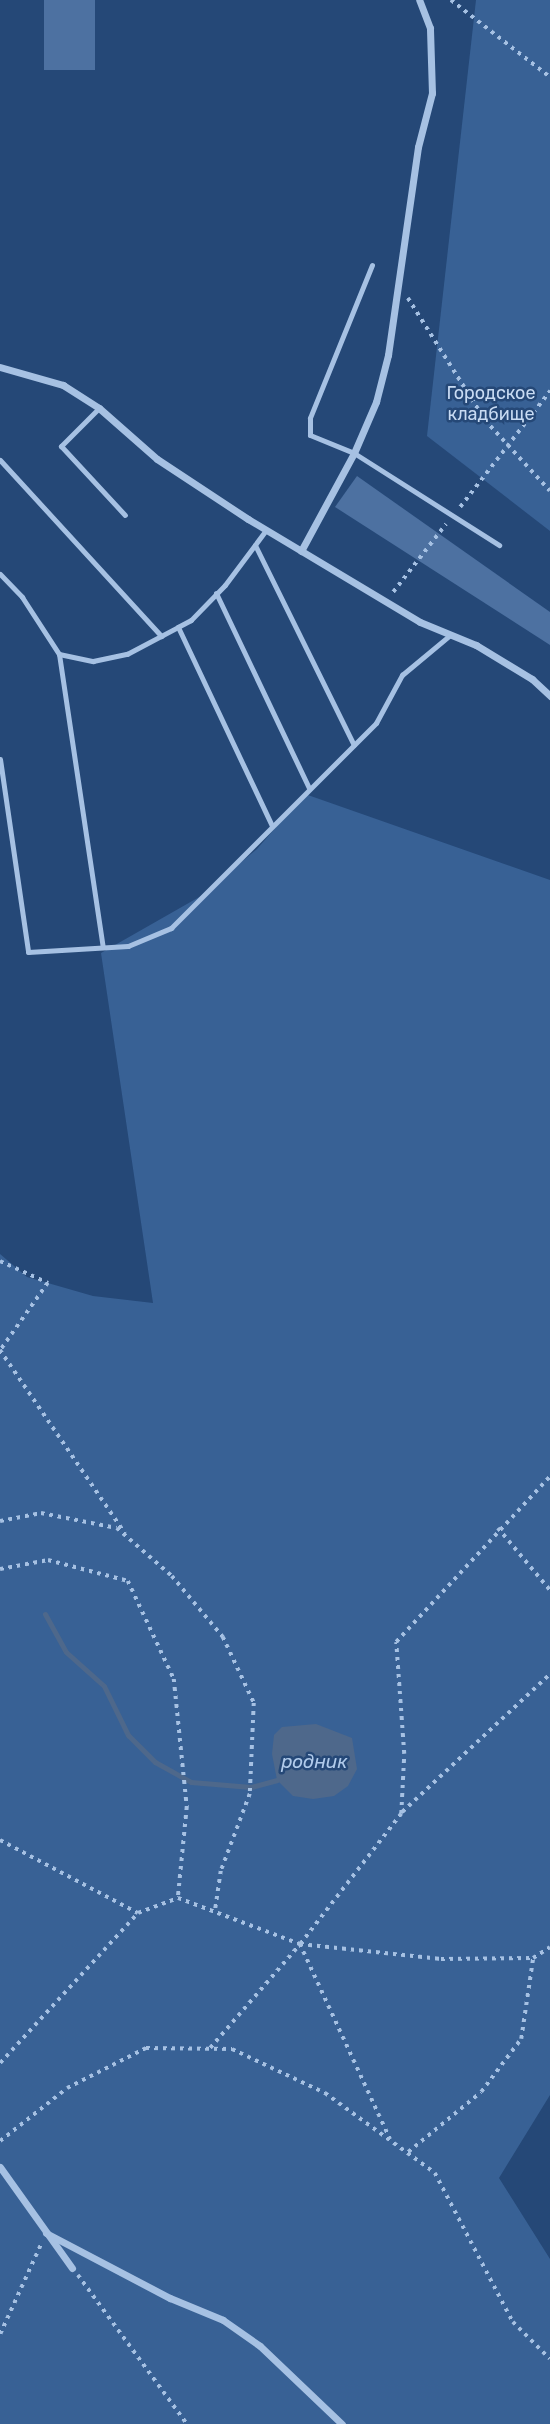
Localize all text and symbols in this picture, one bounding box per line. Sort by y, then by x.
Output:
park label: Городское кладбище [447,383,535,426]
water label: родник [281,1751,347,1773]

